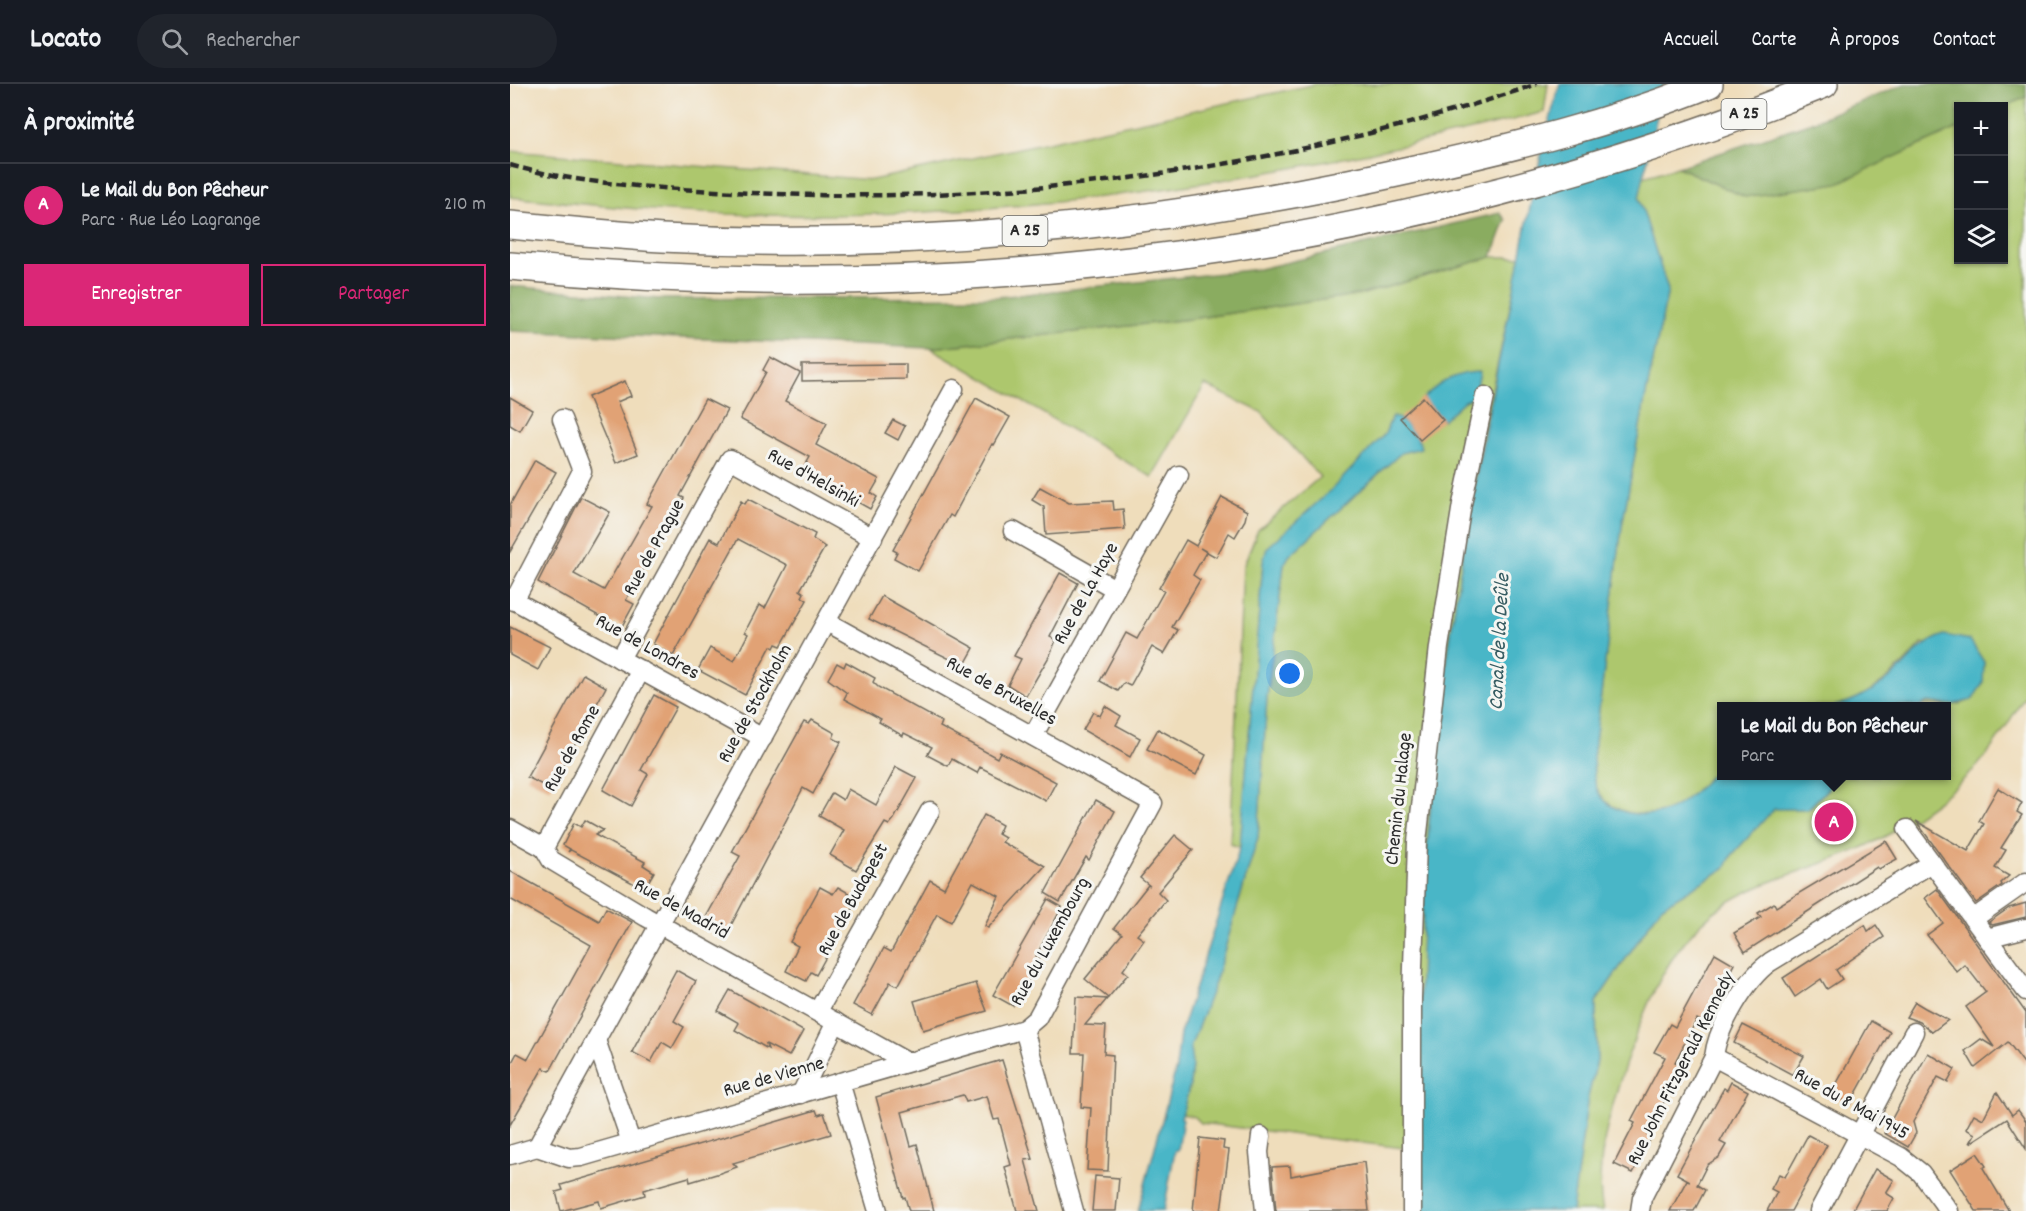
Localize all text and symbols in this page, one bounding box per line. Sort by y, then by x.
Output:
search box [137,14,557,68]
text: Locato [30,21,101,61]
icon: search [158,25,191,58]
text: Rechercher [206,26,300,57]
text: Accueil [1663,26,1718,56]
text: Carte [1751,26,1796,56]
text: À propos [1829,26,1900,56]
text: Contact [1933,26,1996,56]
road number: A 25 [1722,99,1766,129]
map controls [1954,102,2008,264]
button: + [1954,102,2008,156]
text: À proximité [24,105,134,142]
button: − [1954,156,2008,210]
text: Le Mail du Bon Pêcheur [81,176,268,207]
text: A [38,191,49,219]
text: 210 m [444,191,486,219]
text: Parc · Rue Léo Lagrange [81,207,261,235]
button: layers [1954,210,2008,264]
road number: A 25 [1002,216,1048,246]
button: Enregistrer [24,264,249,326]
button: Partager [261,264,486,326]
street label: Rue d'Helsinki [762,442,865,516]
street label: Rue de Prague [617,494,693,601]
street label: Rue de La Haye [1047,538,1127,650]
water label: Canal de la Deûle [1482,571,1520,711]
street label: Rue de Londres [590,608,704,688]
street label: Rue de Stockholm [712,639,800,769]
street label: Rue de Bruxelles [940,650,1062,734]
your location [1275,659,1304,688]
street label: Rue de Rome [538,700,609,798]
popup [1717,702,1951,780]
text: Le Mail du Bon Pêcheur [1740,712,1928,743]
street label: Chemin du Halage [1379,731,1421,867]
text: Parc [1740,743,1774,771]
pin: A [1814,800,1854,844]
street label: Rue de Budapest [811,838,897,962]
street label: Rue de Madrid [628,872,734,948]
street label: Rue du Luxembourg [1004,872,1098,1012]
street label: Rue John Fitzgerald Kennedy [1621,966,1744,1171]
street label: Rue de Vienne [720,1050,828,1106]
street label: Rue du 8 Mai 1945 [1789,1062,1913,1148]

